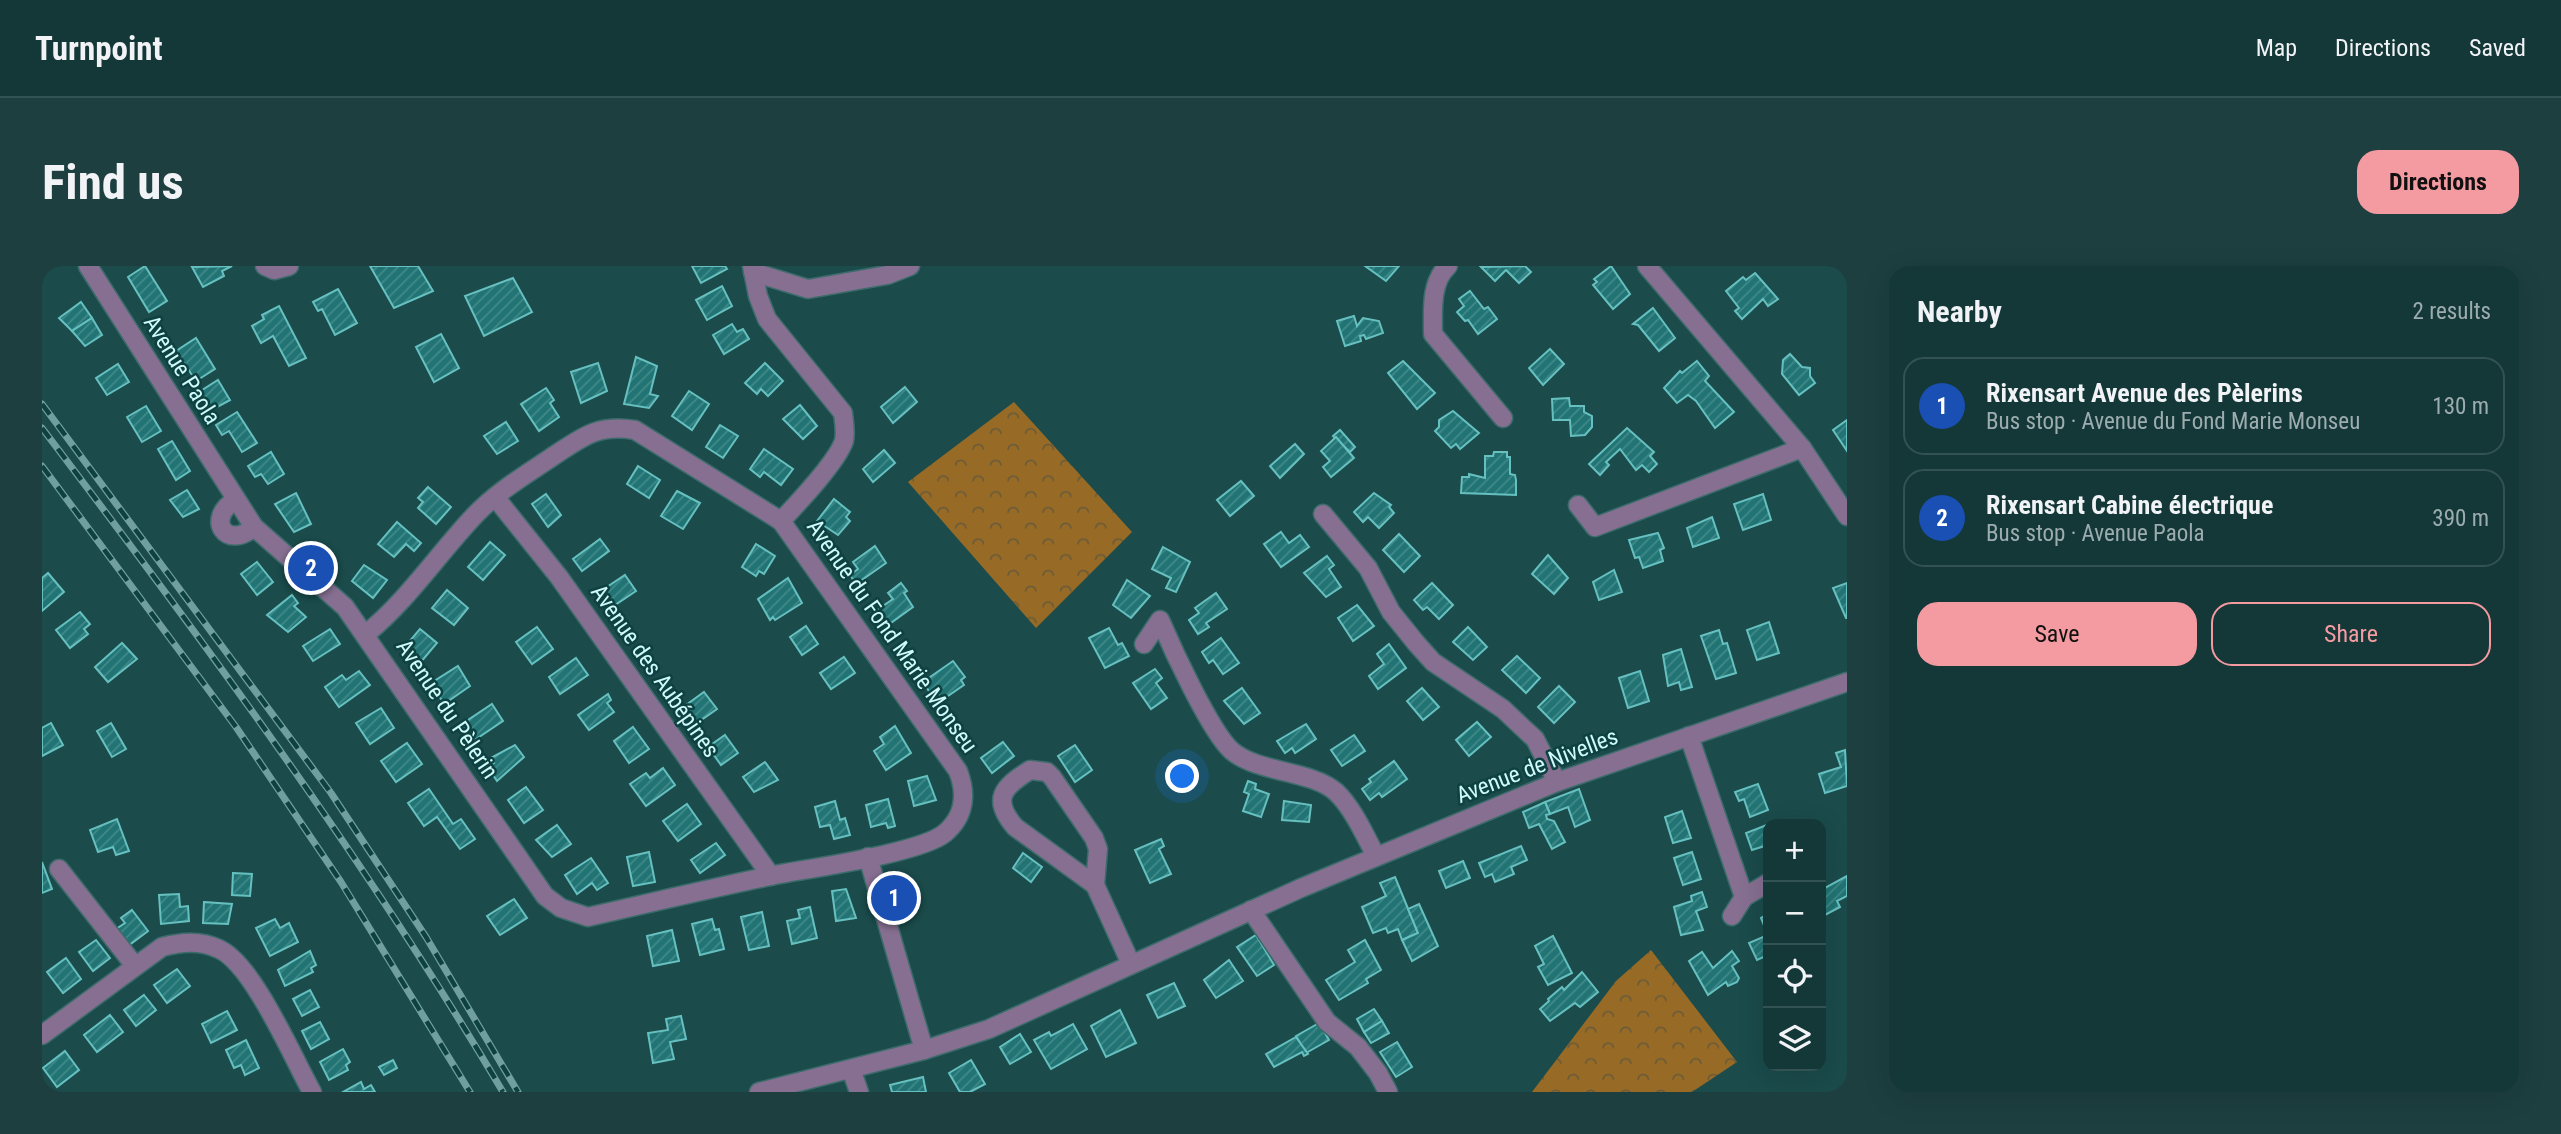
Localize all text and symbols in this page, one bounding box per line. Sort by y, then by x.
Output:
text: Turnpoint [35,29,163,68]
text: Map [2256,34,2297,62]
text: Directions [2335,34,2431,62]
text: Saved [2469,34,2526,62]
button: Directions [2357,150,2519,214]
text: Find us [42,154,184,211]
text: Nearby [1917,294,2002,329]
text: 2 results [2413,298,2491,325]
street label: Avenue Paola [138,311,226,429]
text: Rixensart Avenue des Pèlerins [1986,378,2303,408]
text: 1 [1936,393,1948,420]
text: 130 m [2432,393,2489,420]
text: Bus stop · Avenue du Fond Marie Monseu [1986,408,2360,435]
text: Rixensart Cabine électrique [1986,490,2273,520]
text: 2 [1936,505,1948,532]
text: 390 m [2432,505,2489,532]
street label: Avenue du Fond Marie Monseu [801,514,983,758]
text: Bus stop · Avenue Paola [1986,520,2205,547]
pin: 2 [288,542,334,594]
street label: Avenue des Aubépines [585,579,725,763]
button: Save [1917,602,2197,666]
button: Share [2211,602,2491,666]
street label: Avenue du Pèlerin [390,634,504,784]
street label: Avenue de Nivelles [1452,723,1622,809]
your location [1165,759,1199,793]
map controls [1763,819,1826,1071]
button: + [1763,819,1826,882]
pin: 1 [871,872,917,924]
button: − [1763,882,1826,945]
button: locate [1763,945,1826,1008]
button: layers [1763,1008,1826,1071]

